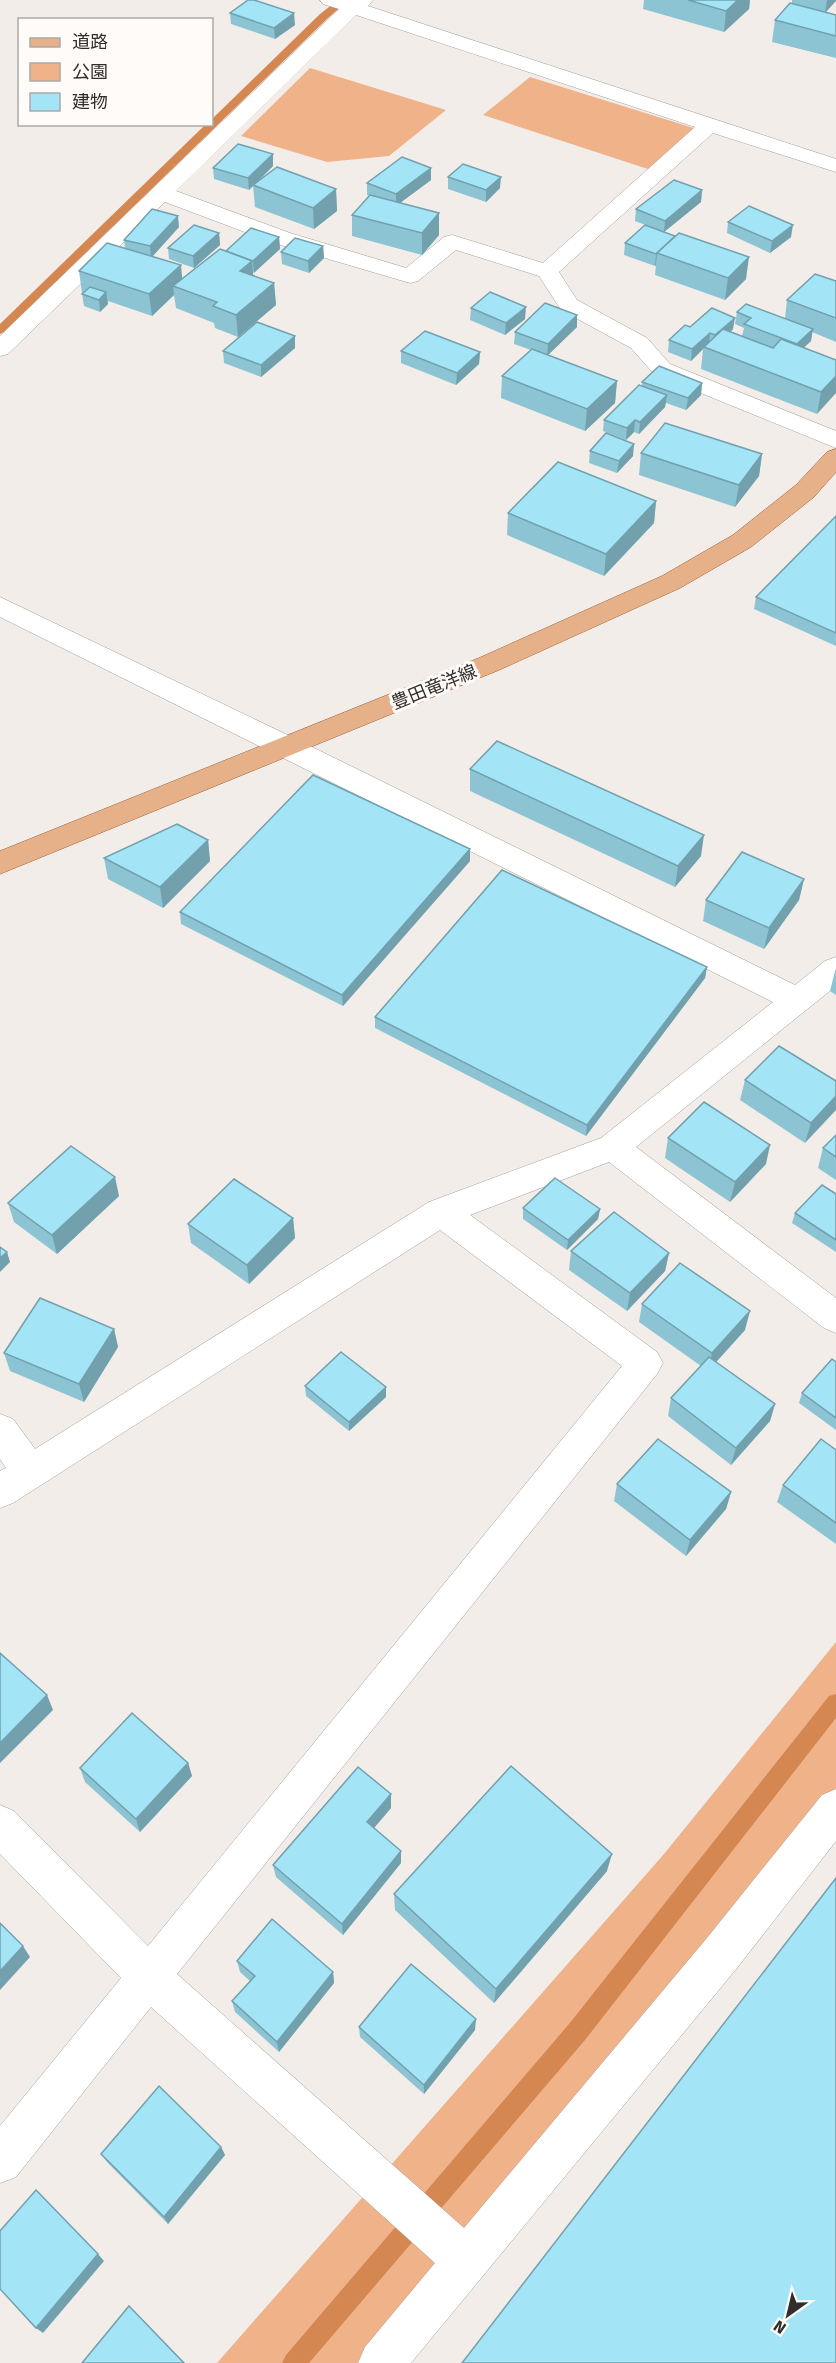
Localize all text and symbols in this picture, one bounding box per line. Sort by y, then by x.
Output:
legend [18,18,213,126]
text: 道路 [72,31,108,53]
text: 公園 [72,61,108,83]
text: 建物 [72,91,108,113]
street label: 豊田竜洋線 [388,660,480,714]
north arrow [758,2285,818,2345]
text: N [770,2316,790,2338]

